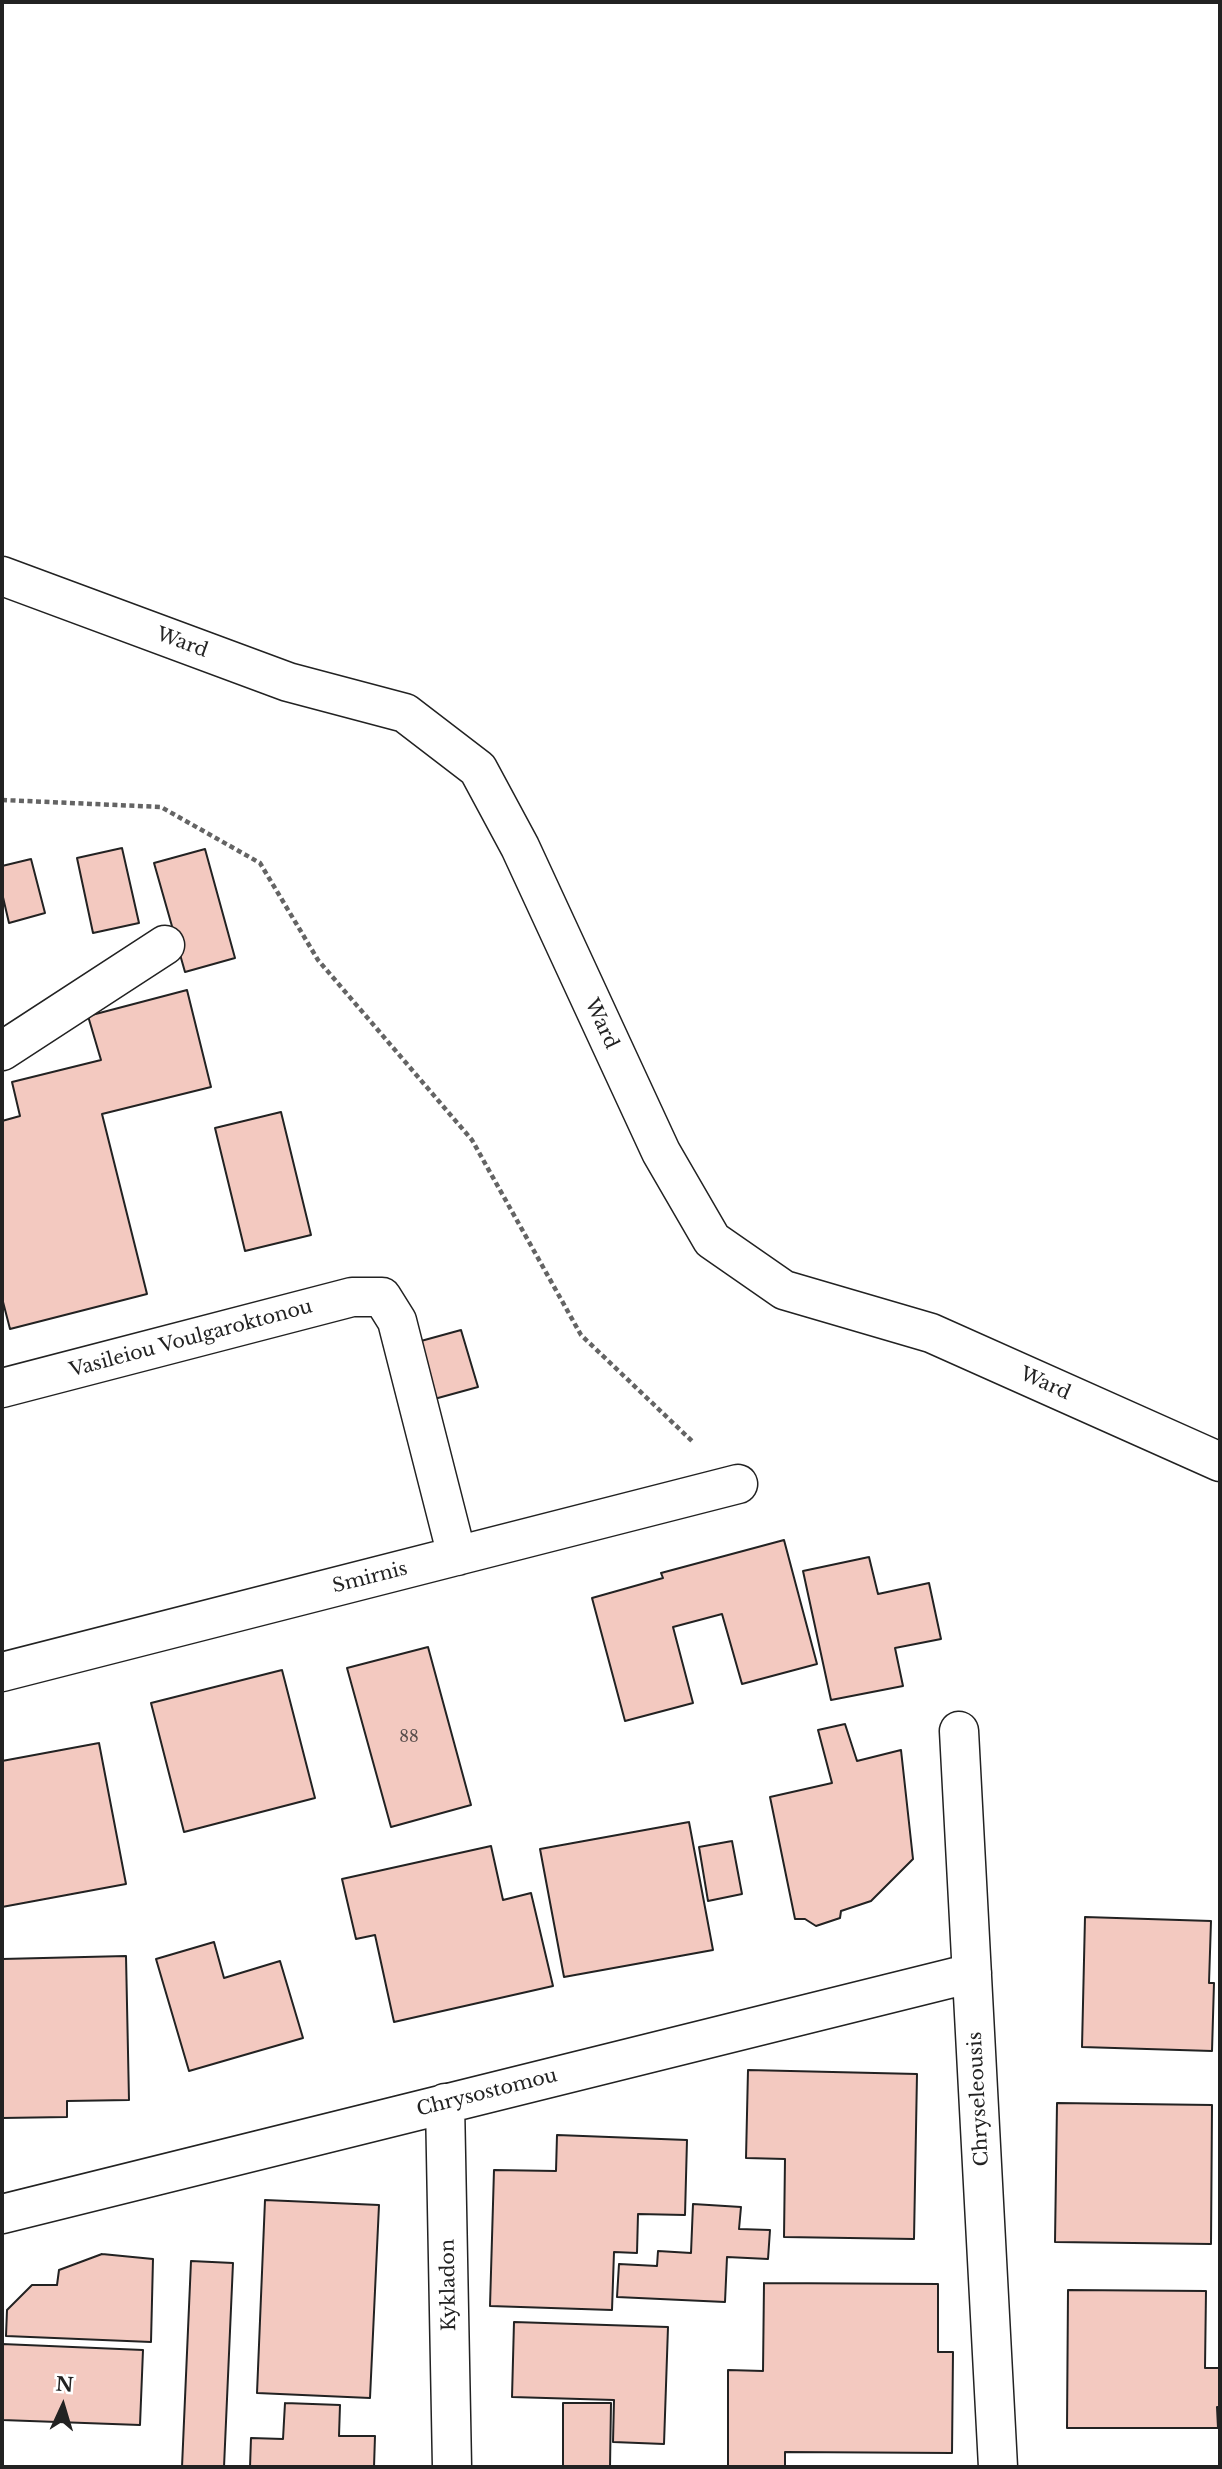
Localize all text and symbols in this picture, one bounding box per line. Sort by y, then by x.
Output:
street label: Ward [153,623,211,663]
street label: Ward [579,995,623,1053]
street label: Vasileiou Voulgaroktonou [67,1296,315,1382]
street label: Ward [1016,1363,1074,1405]
street label: Smirnis [330,1558,410,1598]
house number: 88 [399,1727,419,1747]
street label: Chryseleousis [964,2031,994,2167]
street label: Chrysostomou [414,2065,560,2121]
street label: Kykladon [437,2239,461,2331]
north arrow [28,2371,98,2441]
text: N [55,2372,74,2397]

